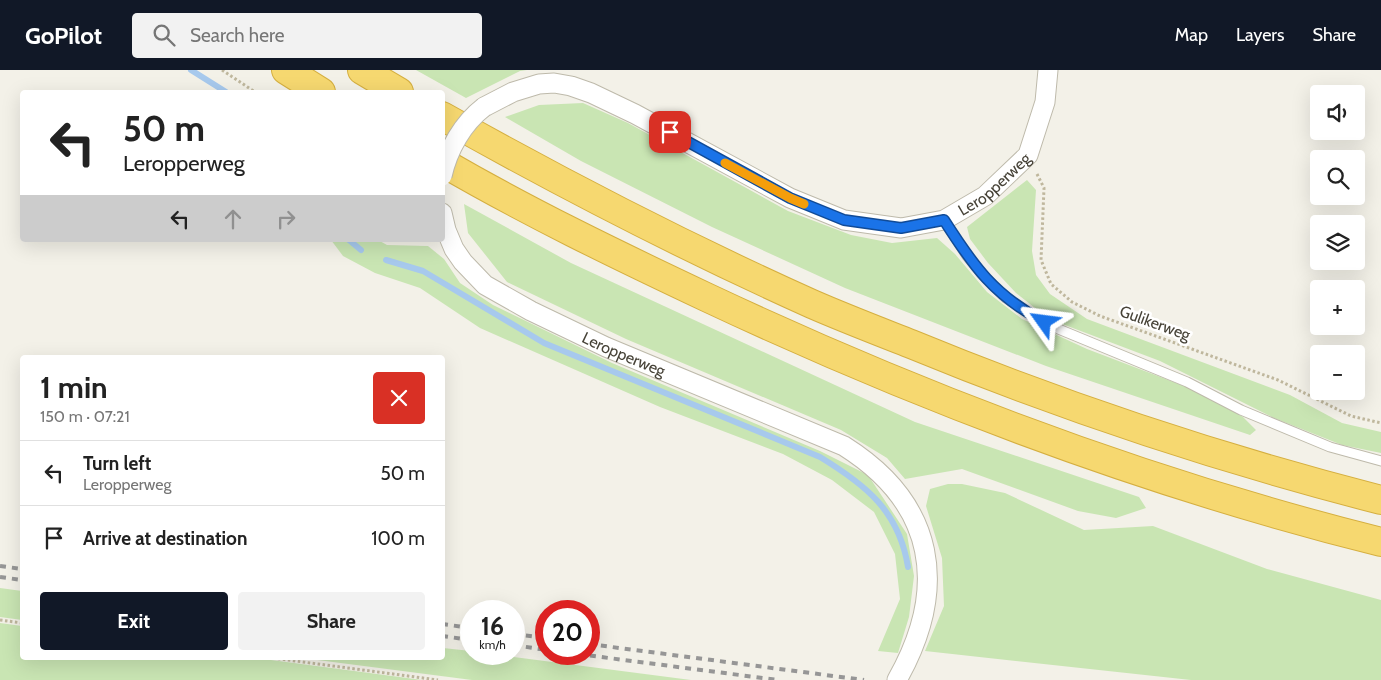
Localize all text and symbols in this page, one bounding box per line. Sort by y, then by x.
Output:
search box [132,13,482,58]
text: GoPilot [25,21,102,50]
icon: search [150,21,178,49]
text: Search here [190,24,284,47]
text: Map [1175,24,1208,46]
text: Layers [1236,24,1285,46]
text: Share [1313,24,1356,46]
map controls [1310,85,1365,400]
button: sound [1310,85,1365,140]
text: 50 m [123,107,205,150]
icon: left [40,110,105,175]
pin [649,111,691,153]
icon: arrive [656,118,684,146]
street label: Leropperweg [955,148,1035,219]
text: Leropperweg [123,150,245,177]
button: search [1310,150,1365,205]
icon: left [166,205,194,233]
icon: ahead [219,205,247,233]
icon: right [272,205,300,233]
button: layers [1310,215,1365,270]
button: + [1310,280,1365,335]
position arrow [1017,295,1069,347]
street label: Gulikerweg [1117,301,1194,345]
street label: Leropperweg [579,328,669,381]
button: − [1310,345,1365,400]
text: 1 min [40,369,108,406]
button: close [373,372,425,424]
text: 150 m · 07:21 [40,407,130,426]
text: Turn left [83,452,151,475]
icon: left [40,459,68,487]
text: 50 m [381,462,425,485]
text: Leropperweg [83,475,171,494]
icon: arrive [40,524,68,552]
text: Arrive at destination [83,527,247,550]
text: 100 m [371,527,425,550]
button: Exit [40,592,228,650]
button: Share [238,592,425,650]
speed limit sign: 20 [535,600,600,665]
text: 16 [481,611,504,641]
text: km/h [479,637,506,652]

